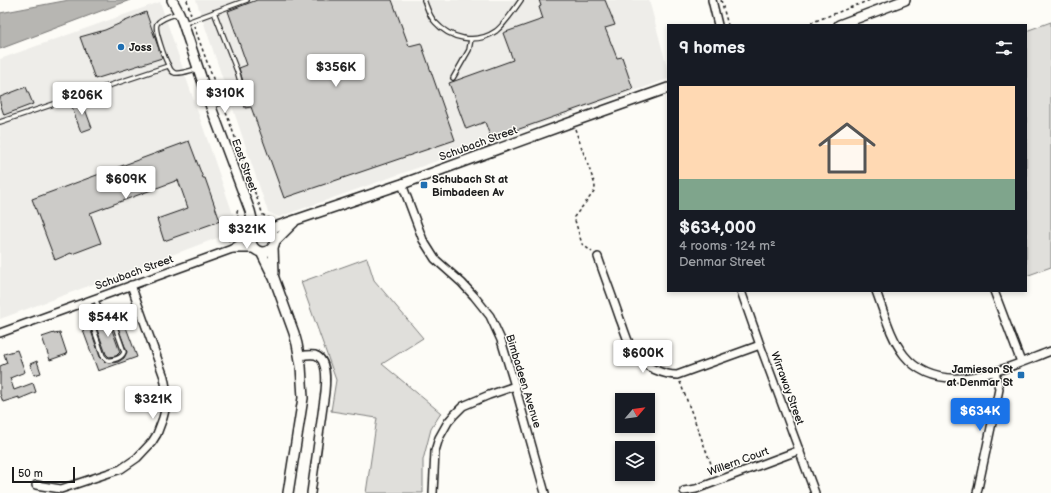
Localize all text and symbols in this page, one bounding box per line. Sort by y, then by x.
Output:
icon: filters [993,37,1015,59]
text: 9 homes [679,38,745,58]
place label: Joss [129,41,152,54]
marker: Joss [116,42,126,52]
pin: $356K [308,54,364,88]
text: $356K [316,59,356,75]
pin: $310K [197,80,253,114]
pin: $206K [54,82,110,116]
text: $310K [206,85,244,101]
text: $206K [62,87,102,103]
icon: home [811,112,883,184]
street label: Schubach Street [437,123,519,164]
street label: East Street [229,137,260,194]
pin: $609K [98,166,154,200]
text: $609K [105,171,147,187]
place label: Schubach St at Bimbadeen Av [432,173,508,199]
marker: Schubach St at Bimbadeen Av [419,180,429,190]
pin: $321K [219,216,275,250]
text: $634,000 [679,218,756,238]
text: $321K [228,221,266,237]
text: 4 rooms · 124 m² [679,238,776,254]
street label: Schubach Street [93,252,175,293]
text: Denmar Street [679,254,765,270]
pin: $544K [80,304,136,338]
text: $544K [88,309,128,325]
street label: Bimbadeen Avenue [503,333,544,430]
pin: $600K [615,340,671,374]
text: $600K [622,345,664,361]
street label: Wirraway Street [768,350,807,427]
place label: Jamieson St at Denmar St [947,363,1013,389]
marker: Jamieson St at Denmar St [1016,370,1026,380]
pin: $321K [125,386,181,420]
text: $321K [134,391,172,407]
north arrow [615,393,655,433]
map controls [615,393,655,481]
pin: $634K [952,398,1008,432]
text: $634K [960,403,1000,419]
button: layers [615,441,655,481]
street label: Willern Court [706,444,771,479]
scale bar [12,465,75,484]
text: 50 m [18,467,43,480]

